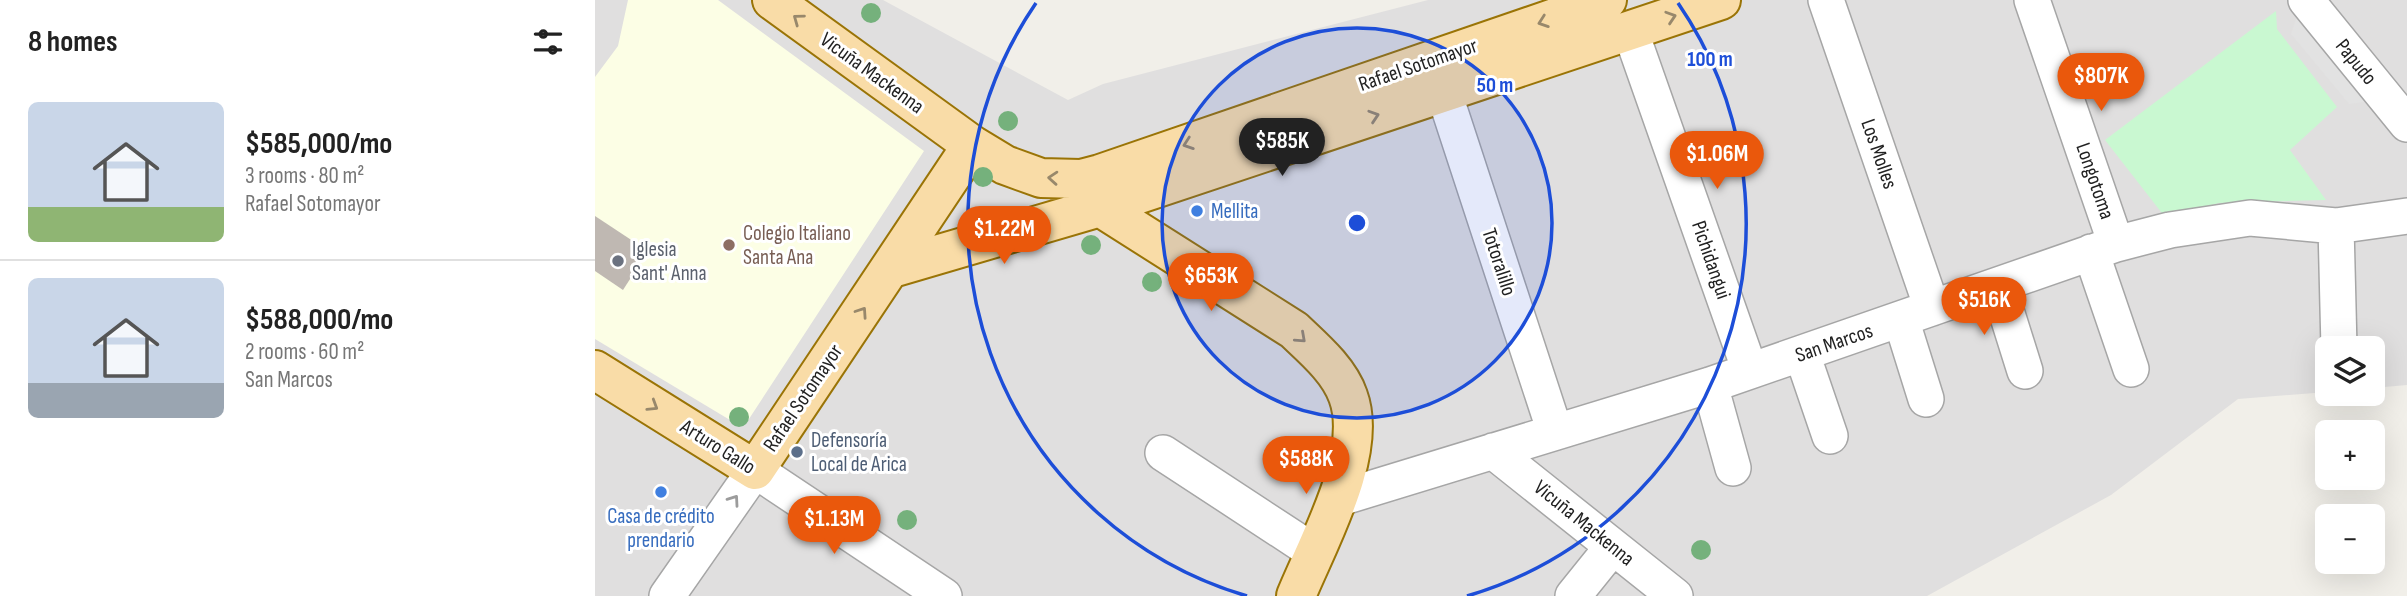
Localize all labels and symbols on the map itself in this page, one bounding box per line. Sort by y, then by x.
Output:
one-way arrow [1665,10,1677,25]
one-way arrow [1537,14,1549,28]
one-way arrow [793,15,806,27]
street label: Vicuña Mackenna [815,27,929,119]
street label: Rafael Sotomayor [1355,33,1481,97]
street label: Papudo [2330,34,2382,90]
text: 100 m [1687,47,1733,72]
pin: $807K [2052,54,2150,113]
text: 50 m [1477,73,1513,98]
one-way arrow [1368,110,1380,124]
street label: Los Molles [1855,116,1903,192]
pin: $585K [1233,118,1331,178]
pin: $1.06M [1660,132,1774,191]
one-way arrow [1183,136,1195,150]
street label: Longotoma [2070,140,2120,222]
one-way arrow [1047,171,1058,186]
place label: Mellita [1211,199,1258,224]
marker: Mellita [1189,203,1205,219]
pin: $1.22M [947,206,1061,266]
centre of rings [1345,211,1369,235]
street label: Pichidangui [1686,218,1736,302]
place label: Colegio Italiano Santa Ana [743,221,851,270]
street label: Totoralillo [1476,225,1522,299]
place label: Iglesia Sant' Anna [632,237,707,286]
marker: Colegio Italiano Santa Ana [721,237,737,253]
marker: Iglesia Sant' Anna [610,253,626,269]
pin: $653K [1162,254,1260,313]
pin: $516K [1935,278,2033,337]
one-way arrow [854,307,866,320]
street label: San Marcos [1792,318,1876,368]
one-way arrow [1293,329,1306,342]
street label: Rafael Sotomayor [758,340,848,456]
one-way arrow [645,397,658,410]
street label: Arturo Gallo [675,414,760,480]
place label: Defensoría Local de Arica [811,428,907,477]
pin: $588K [1257,436,1355,496]
marker: Defensoría Local de Arica [789,444,805,460]
street label: Vicuña Mackenna [1529,475,1639,571]
marker: Casa de crédito prendario [653,484,669,500]
one-way arrow [726,495,738,508]
pin: $1.13M [777,496,891,556]
place label: Casa de crédito prendario [607,504,715,553]

